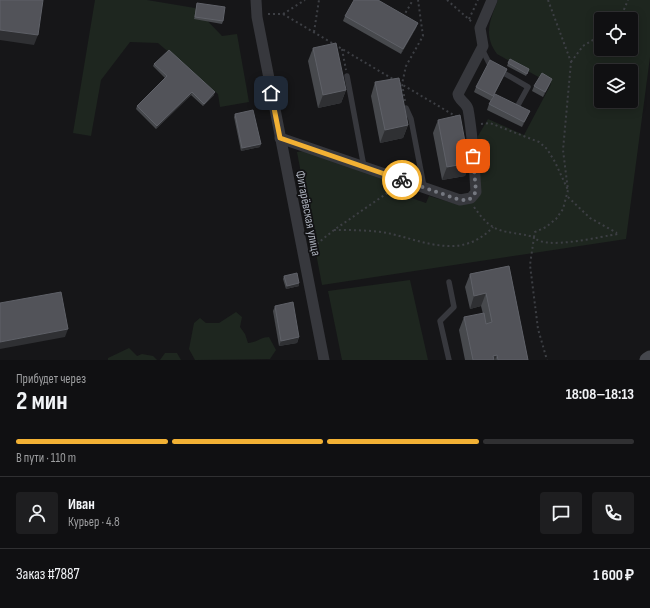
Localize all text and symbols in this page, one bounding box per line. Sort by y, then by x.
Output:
map controls [594,12,638,108]
button: locate [594,12,638,56]
button: layers [594,64,638,108]
pin [254,76,288,110]
icon: home [260,82,282,104]
pin [456,139,490,173]
icon: bag [462,145,484,167]
courier [382,160,422,200]
street label: Фитарёвская улица [292,169,324,257]
icon: bike [391,169,413,191]
text: Прибудет через [16,371,86,387]
text: 18:08–18:13 [566,385,634,404]
text: 2 мин [16,386,68,417]
text: В пути · 110 m [16,450,76,466]
button: person [16,492,58,534]
button: chat [540,492,582,534]
button: phone [592,492,634,534]
text: Иван [68,495,95,514]
text: Курьер · 4.8 [68,514,120,530]
text: Заказ #7887 [16,565,80,584]
text: 1 600 ₽ [593,566,634,585]

